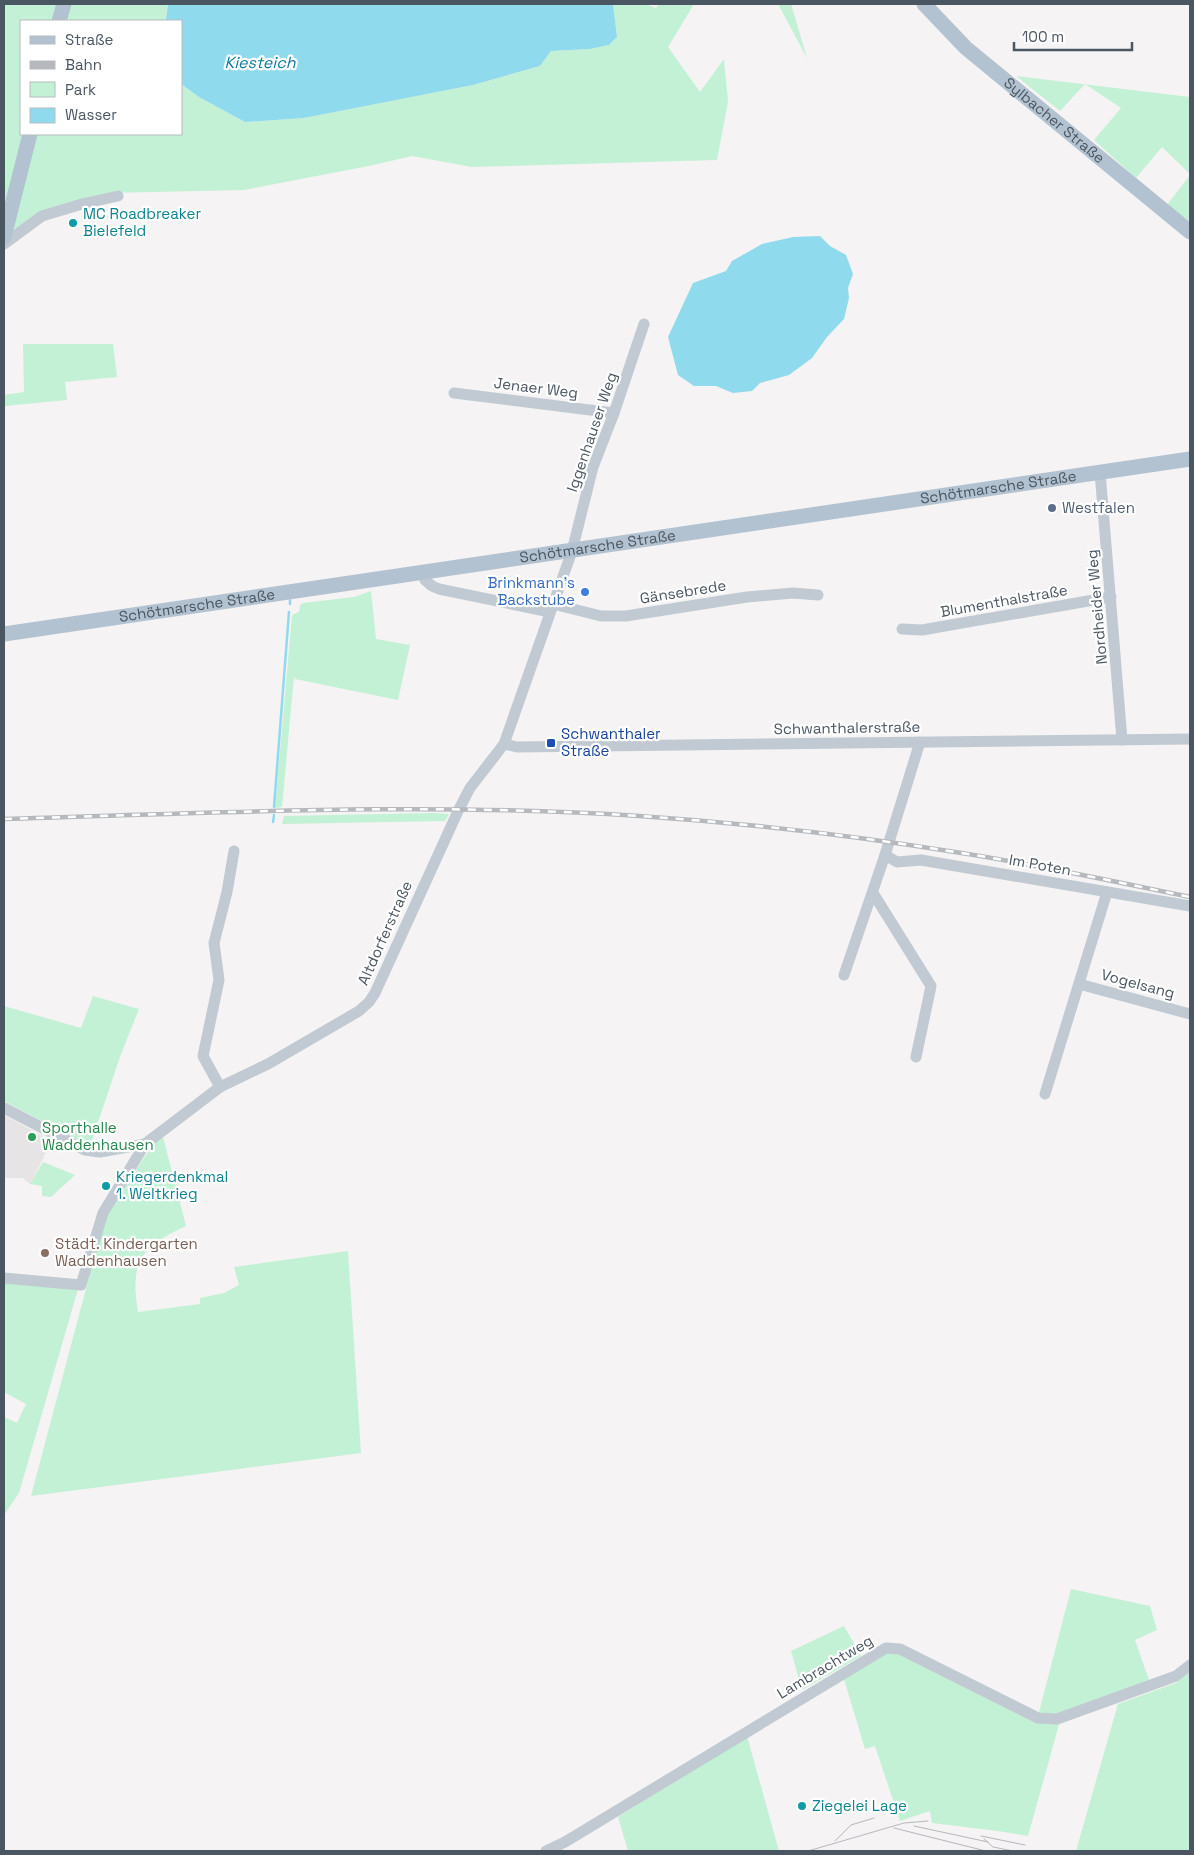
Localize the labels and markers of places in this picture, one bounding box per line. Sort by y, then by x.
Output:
place label: MC Roadbreaker Bielefeld [83,204,201,240]
marker: MC Roadbreaker Bielefeld [67,217,79,229]
place label: Westfalen [1062,498,1135,517]
marker: Westfalen [1046,502,1058,514]
place label: Brinkmann’s Backstube [487,573,575,609]
marker: Brinkmann’s Backstube [579,586,591,598]
place label: Schwanthaler Straße [561,724,661,760]
marker: Schwanthaler Straße [545,737,557,749]
place label: Sporthalle Waddenhausen [42,1118,154,1154]
marker: Sporthalle Waddenhausen [26,1131,38,1143]
place label: Kriegerdenkmal 1. Weltkrieg [116,1167,228,1203]
marker: Kriegerdenkmal 1. Weltkrieg [100,1180,112,1192]
place label: Städt. Kindergarten Waddenhausen [55,1234,198,1270]
marker: Städt. Kindergarten Waddenhausen [39,1247,51,1259]
place label: Ziegelei Lage [812,1796,907,1815]
marker: Ziegelei Lage [796,1800,808,1812]

